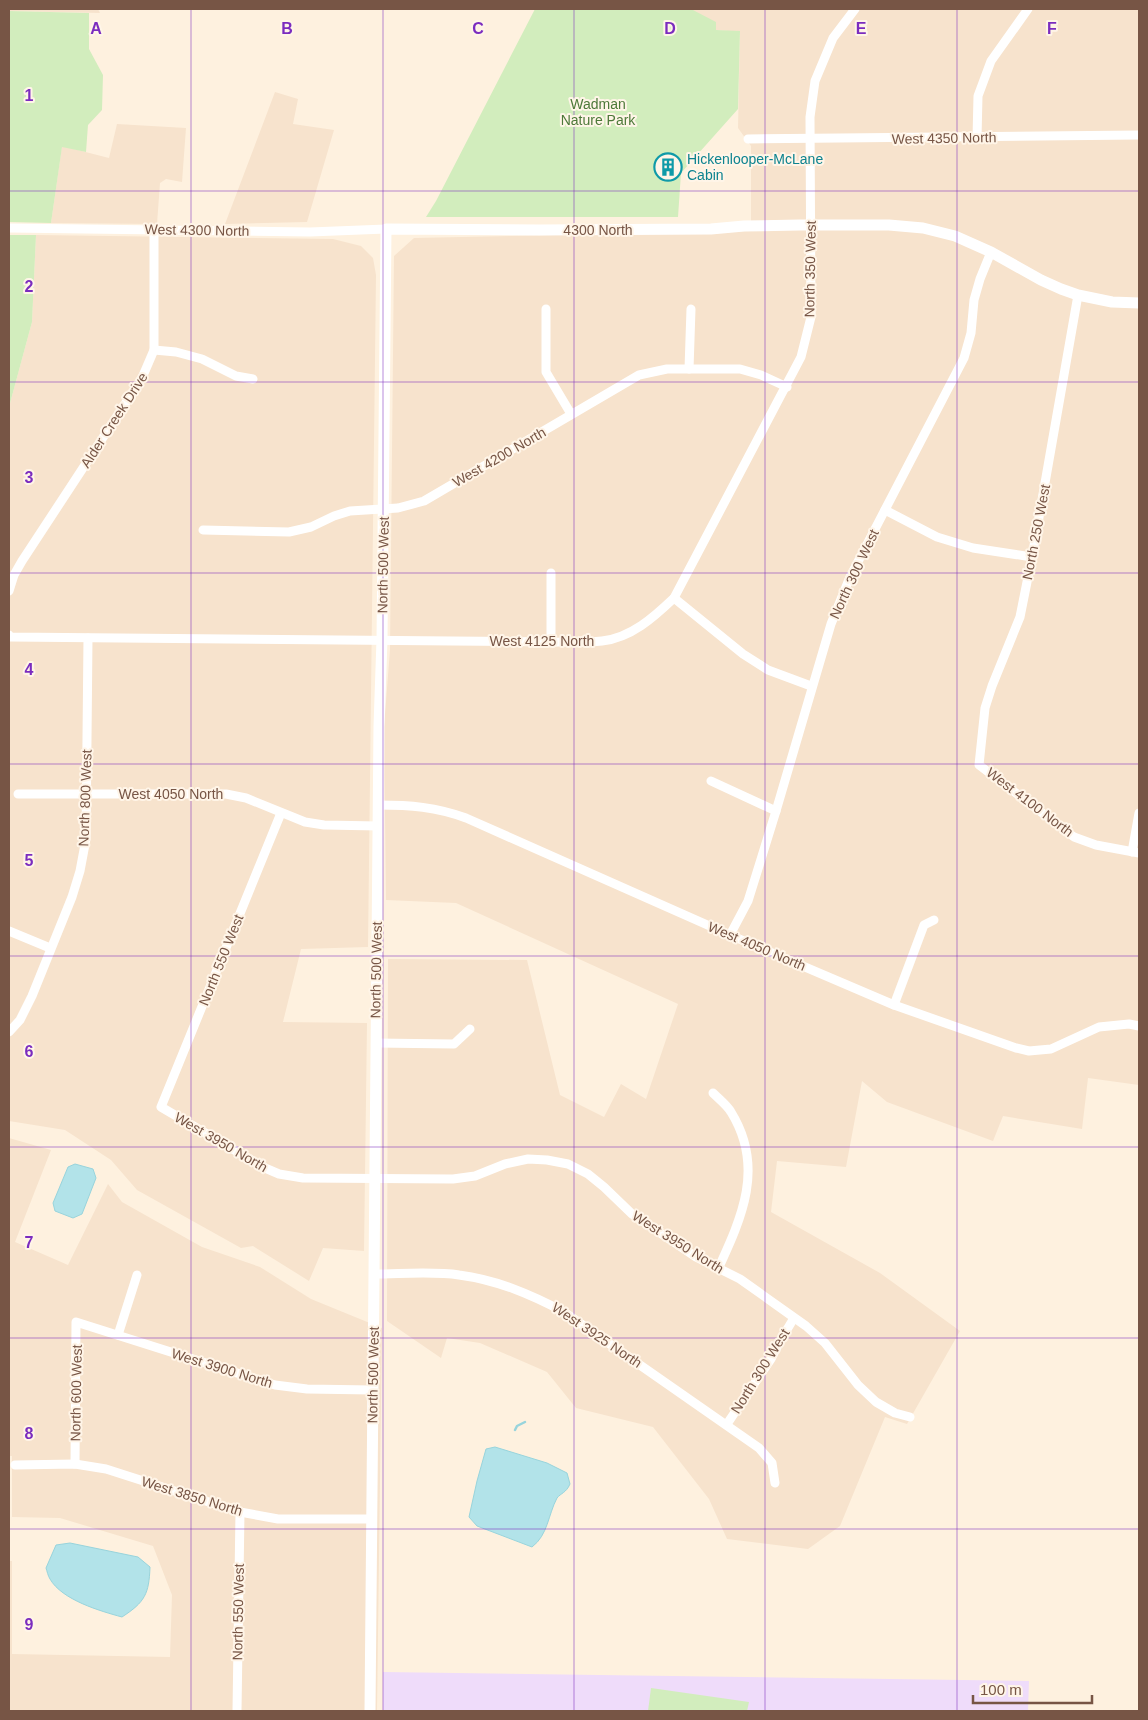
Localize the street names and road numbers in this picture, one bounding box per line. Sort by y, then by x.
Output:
street label: West 4350 North [891,129,997,147]
street label: North 350 West [801,220,819,318]
street label: West 4300 North [144,221,250,239]
street label: 4300 North [563,222,633,238]
street label: Alder Creek Drive [77,369,151,471]
street label: West 4200 North [450,424,548,490]
street label: North 250 West [1019,483,1053,581]
street label: North 500 West [374,516,392,614]
street label: North 300 West [826,527,882,621]
street label: West 4125 North [490,633,594,649]
street label: North 800 West [75,749,95,847]
street label: West 4100 North [983,764,1077,840]
street label: West 4050 North [119,786,223,802]
street label: North 550 West [195,912,247,1008]
street label: West 4050 North [706,918,808,974]
street label: North 500 West [367,921,385,1019]
street label: West 3950 North [172,1109,270,1175]
street label: West 3950 North [629,1207,727,1277]
street label: West 3925 North [549,1299,645,1371]
street label: North 500 West [364,1326,382,1424]
street label: North 300 West [728,1326,793,1416]
street label: North 600 West [67,1344,85,1442]
street label: West 3900 North [170,1345,274,1391]
street label: West 3850 North [140,1473,244,1519]
street label: North 550 West [229,1563,247,1661]

